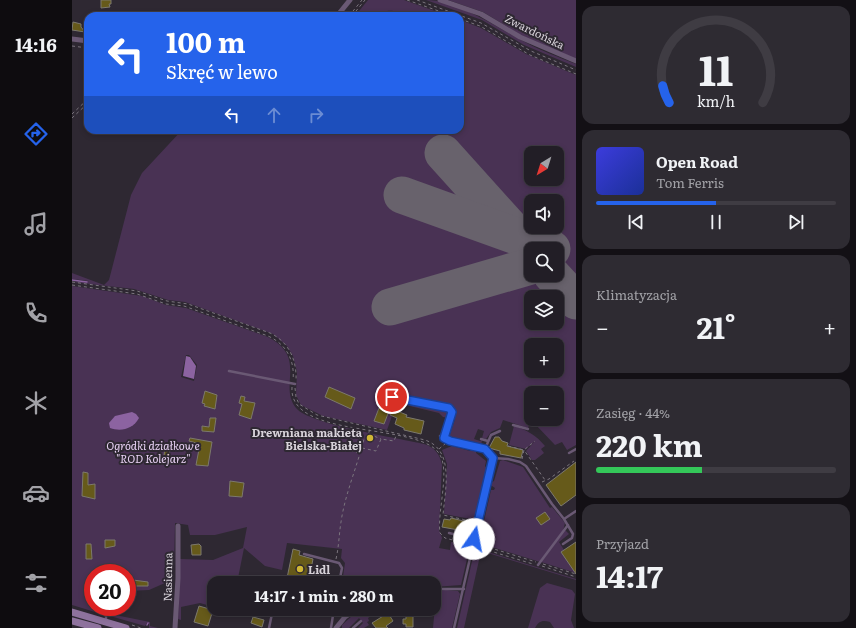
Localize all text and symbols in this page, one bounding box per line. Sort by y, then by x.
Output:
street label: Zwardońska [502,10,568,52]
text: 100 m [166,20,246,62]
icon: left [100,28,152,80]
text: 14:16 [15,31,57,58]
text: 11 [699,37,733,99]
text: Skręć w lewo [166,58,278,85]
text: km/h [697,90,736,111]
icon: left [221,104,243,126]
icon: ahead [263,104,285,126]
icon: right [305,104,327,126]
icon: directions [22,120,50,148]
north arrow [524,146,564,186]
map controls [524,146,564,426]
text: Open Road [656,150,738,173]
text: Tom Ferris [656,173,724,192]
button: sound [524,194,564,234]
icon: music [22,210,50,238]
icon: previous [625,211,647,233]
icon: pause [705,211,727,233]
icon: next [785,211,807,233]
button: search [524,242,564,282]
text: Klimatyzacja [596,285,677,304]
button: layers [524,290,564,330]
icon: phone [22,299,50,327]
text: 21° [696,304,736,348]
text: − [596,310,609,343]
text: + [823,310,836,343]
button: + [524,338,564,378]
pin [375,380,409,414]
icon: arrive [381,386,403,408]
button: − [524,386,564,426]
icon: climate [22,389,50,417]
text: Zasięg · 44% [596,403,670,422]
text: 220 km [596,422,703,466]
place label: Drewniana makieta Bielska-Białej [252,424,363,453]
marker: Drewniana makieta Bielska-Białej [365,433,375,443]
park label: Ogródki działkowe "ROD Kolejarz" [106,437,200,466]
icon: car [22,479,50,507]
position arrow [453,518,495,560]
text: Przyjazd [596,534,649,553]
street label: Nasienna [159,552,175,602]
text: 14:17 [596,553,663,597]
place label: Lidl [308,561,330,577]
speed limit sign: 20 [84,564,136,616]
marker: Lidl [295,564,305,574]
icon: filters [22,569,50,597]
text: 14:17 · 1 min · 280 m [254,584,394,607]

